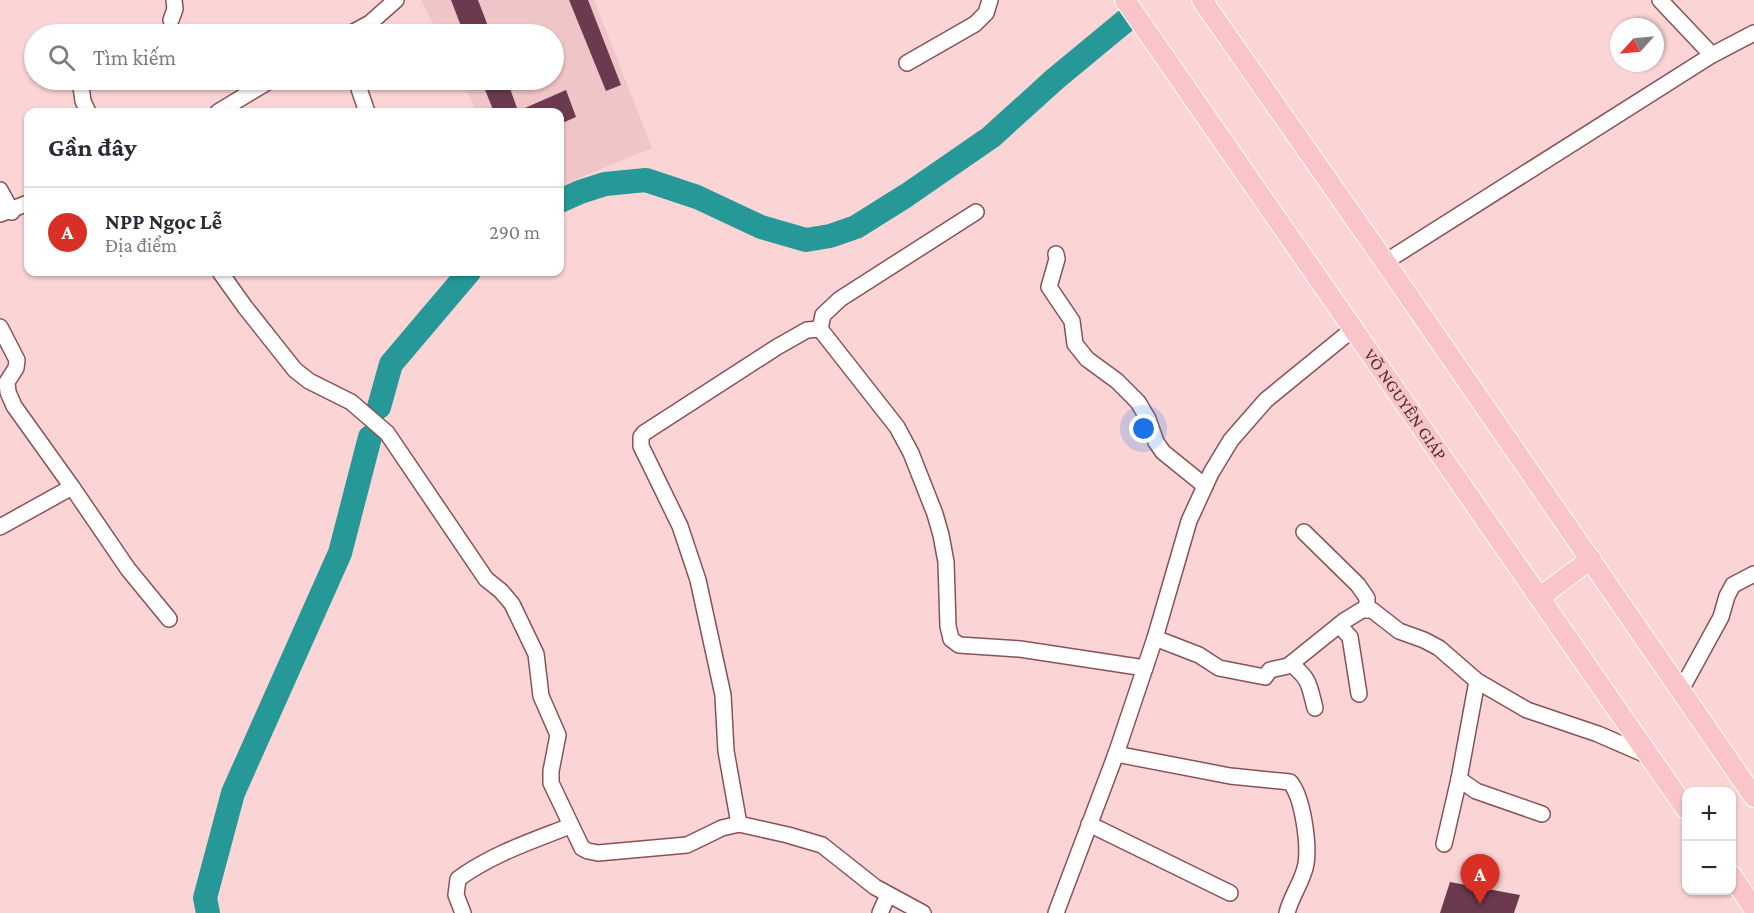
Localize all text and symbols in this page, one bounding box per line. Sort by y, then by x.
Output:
north arrow [1610,18,1664,72]
search box [24,24,564,90]
icon: search [45,41,78,74]
text: Tìm kiếm [93,45,176,70]
text: Gần đây [48,133,137,162]
text: NPP Ngọc Lễ [105,209,222,234]
text: A [62,221,73,243]
text: 290 m [489,221,540,243]
text: Địa điểm [105,234,177,256]
street label: VÕ NGUYÊN GIÁP [1360,345,1451,464]
your location [1129,414,1158,443]
map controls [1682,787,1736,895]
button: + [1682,787,1736,841]
button: − [1682,841,1736,895]
pin: A [1460,854,1500,904]

